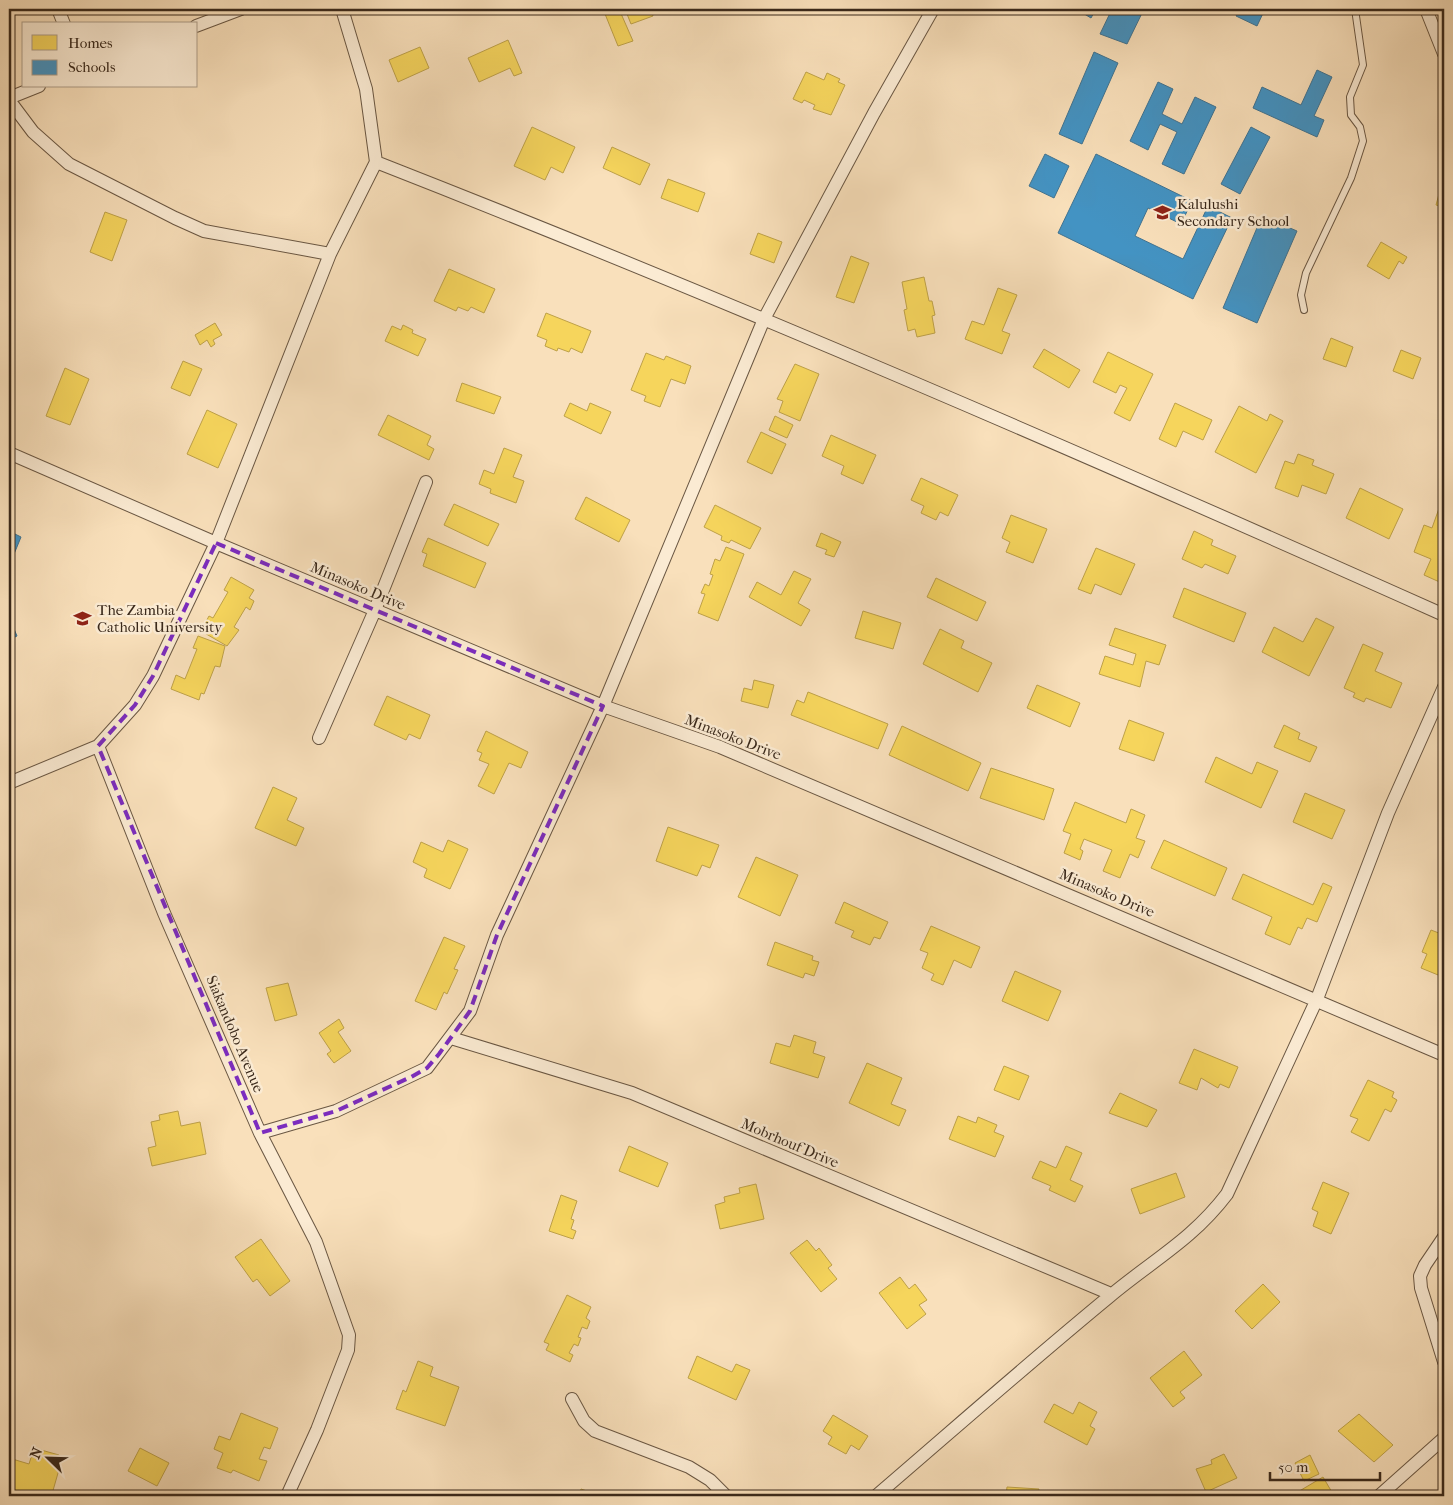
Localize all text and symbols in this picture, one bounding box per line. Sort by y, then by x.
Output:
legend [22,22,198,88]
text: Homes [68,34,113,52]
text: Schools [68,58,116,76]
place label: Kalulushi Secondary School [1177,195,1290,230]
school or university icon: Kalulushi Secondary School [1153,203,1173,223]
street label: Minasoko Drive [308,558,409,614]
place label: The Zambia Catholic University [97,601,223,636]
school or university icon: The Zambia Catholic University [73,609,93,629]
street label: Minasoko Drive [682,710,784,764]
street label: Minasoko Drive [1057,865,1158,921]
street label: Siakandobo Avenue [202,973,268,1096]
street label: Mobrhouf Drive [739,1114,842,1172]
north arrow [22,1432,72,1482]
text: N [27,1445,47,1461]
scale bar [1270,1450,1380,1482]
text: 50 m [1278,1458,1309,1476]

